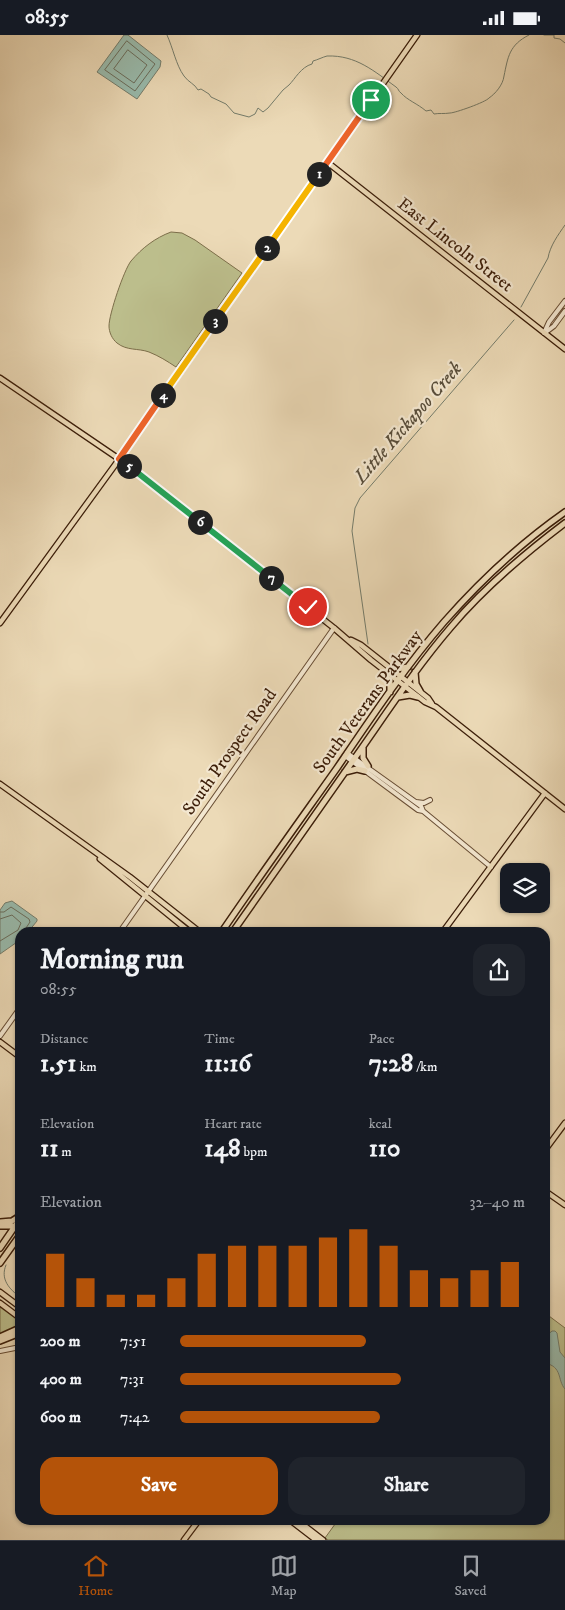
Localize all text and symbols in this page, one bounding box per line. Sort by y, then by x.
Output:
text: 08:55 [25,6,69,29]
pin [350,79,392,121]
icon: arrive [357,86,385,114]
pin: 1 [306,161,332,187]
text: 1 [317,165,322,183]
street label: East Lincoln Street [393,193,517,297]
pin: 2 [254,235,280,261]
text: 2 [264,239,271,257]
pin: 3 [202,309,228,333]
text: 3 [213,312,218,330]
water label: Little Kickapoo Creek [348,358,468,490]
pin: 4 [150,383,176,407]
text: 4 [159,386,168,404]
pin: 5 [116,453,142,479]
text: 5 [126,457,133,475]
pin: 6 [188,509,212,535]
text: 6 [197,513,204,531]
pin: 7 [258,565,284,591]
text: 7 [268,569,275,587]
pin [287,586,329,628]
icon: check [294,593,322,621]
street label: South Veterans Parkway [309,626,428,778]
street label: South Prospect Road [178,685,282,819]
map controls [500,863,550,913]
button: layers [500,863,550,913]
text: Morning run [40,942,184,977]
button: share [473,944,525,996]
text: 08:55 [40,979,77,999]
text: Distance [40,1030,88,1048]
text: Time [204,1030,235,1048]
text: Pace [369,1030,395,1048]
text: 1.51 [40,1048,76,1079]
text: 11:16 [204,1048,251,1079]
text: 7:28 [369,1048,413,1079]
text: km [76,1058,97,1076]
text: /km [413,1058,437,1076]
text: Elevation [40,1115,94,1133]
text: Heart rate [204,1115,262,1133]
text: kcal [369,1115,392,1133]
text: 11 [40,1133,58,1164]
text: 148 [204,1133,240,1164]
text: 110 [369,1133,400,1164]
text: m [58,1143,72,1161]
text: bpm [240,1143,268,1161]
text: Elevation [40,1192,102,1212]
text: 32–40 m [469,1192,525,1212]
text: 200 m [40,1331,81,1351]
text: 7:51 [120,1331,146,1351]
text: 400 m [40,1369,82,1389]
text: 7:31 [120,1369,144,1389]
text: 600 m [40,1407,81,1427]
text: 7:42 [120,1407,150,1427]
button: Save [40,1457,278,1515]
button: Share [288,1457,525,1515]
tab: Home [78,1552,113,1600]
tab: Map [270,1552,298,1600]
tab: Saved [454,1552,487,1600]

